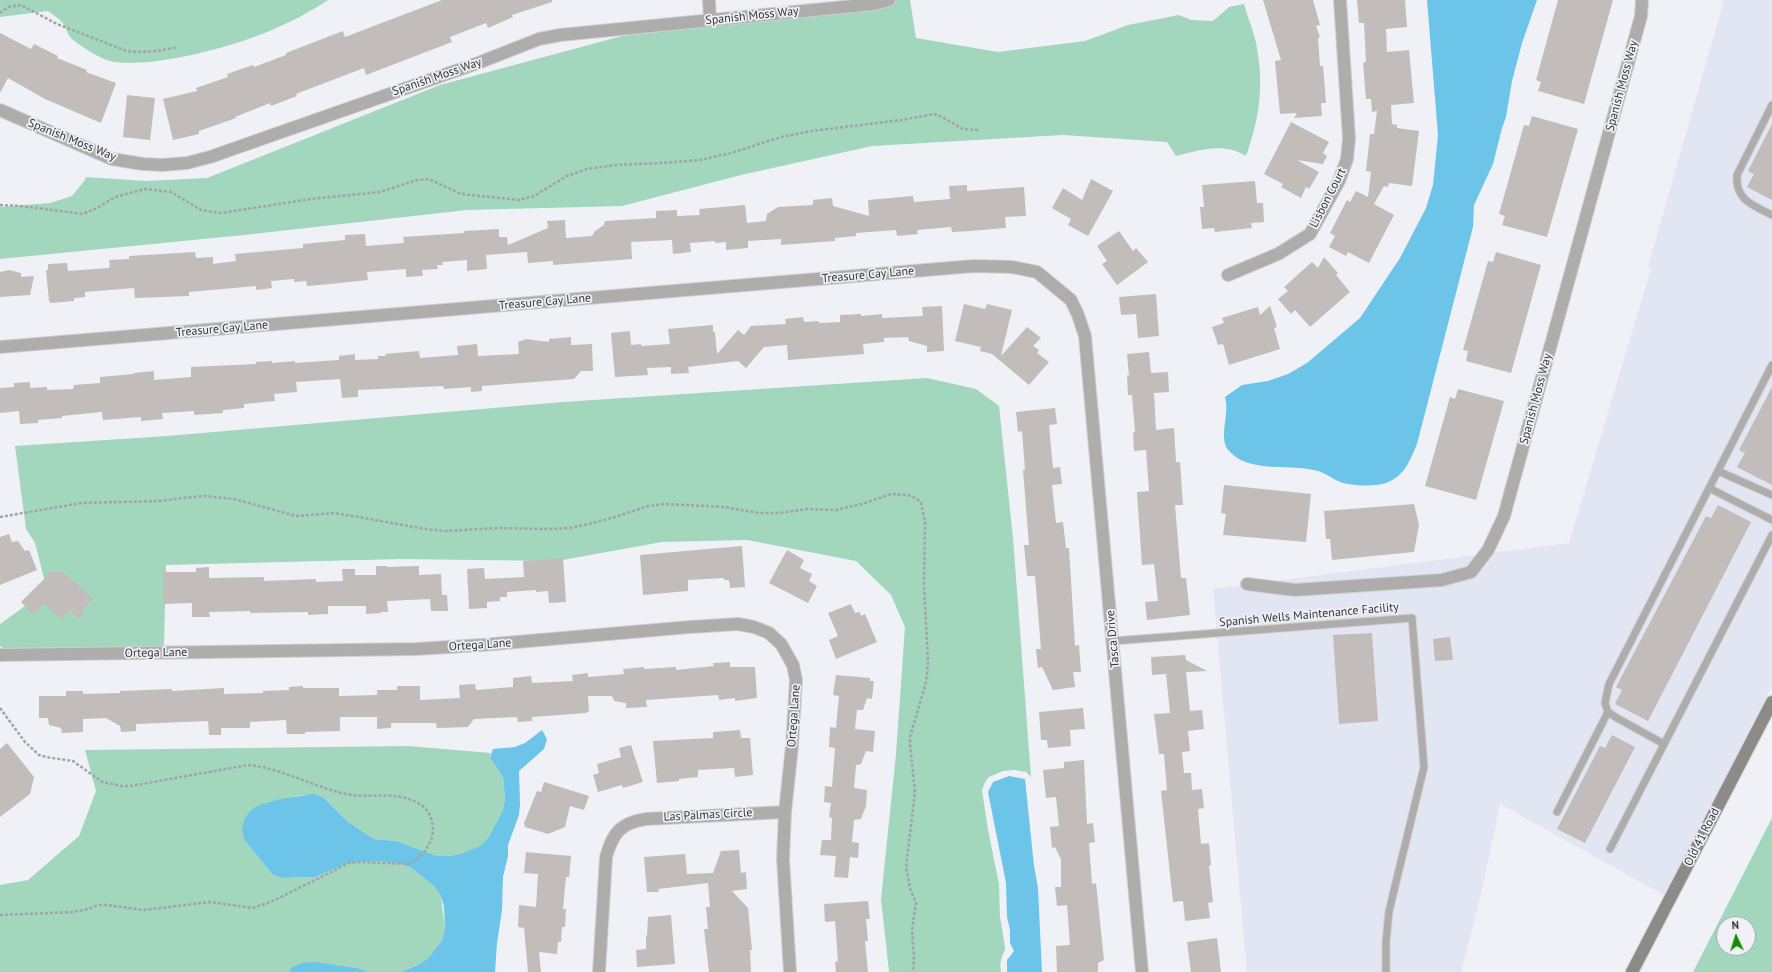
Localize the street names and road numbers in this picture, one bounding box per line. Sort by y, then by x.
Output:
street label: Spanish Moss Way [705,4,799,28]
street label: Spanish Moss Way [1603,39,1641,133]
street label: Spanish Moss Way [390,55,484,99]
street label: Spanish Moss Way [26,116,118,164]
street label: Lisbon Court [1307,166,1349,230]
street label: Treasure Cay Lane [821,264,915,286]
street label: Treasure Cay Lane [498,291,592,313]
street label: Treasure Cay Lane [175,318,269,340]
street label: Spanish Moss Way [1517,352,1555,446]
street label: Spanish Wells Maintenance Facility [1219,600,1399,630]
street label: Tasca Drive [1103,610,1123,668]
street label: Ortega Lane [448,636,512,654]
street label: Ortega Lane [125,645,187,661]
street label: Ortega Lane [785,684,803,748]
street label: Las Palmas Circle [663,805,753,825]
street label: Old 41 Road [1681,806,1723,868]

